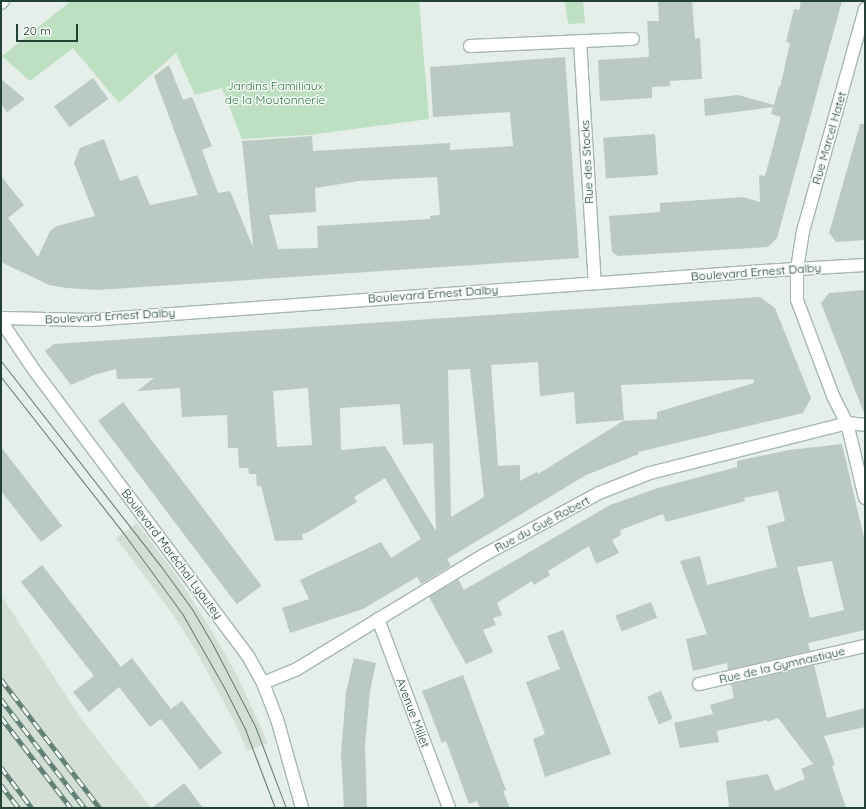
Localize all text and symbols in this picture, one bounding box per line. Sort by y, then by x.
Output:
scale bar [18,16,80,42]
text: 20 m [23,23,51,38]
park label: Jardins Familiaux de la Moutonnerie [225,79,325,107]
street label: Rue Marcel Hatet [809,90,849,186]
street label: Rue des Stocks [578,120,596,204]
street label: Boulevard Ernest Dalby [690,260,822,284]
street label: Boulevard Ernest Dalby [367,282,499,306]
street label: Boulevard Ernest Dalby [44,305,176,327]
street label: Boulevard Maréchal Lyautey [118,486,226,622]
street label: Rue du Gué Robert [492,493,592,555]
street label: Rue de la Gymnastique [718,643,846,687]
street label: Avenue Millet [393,676,433,750]

